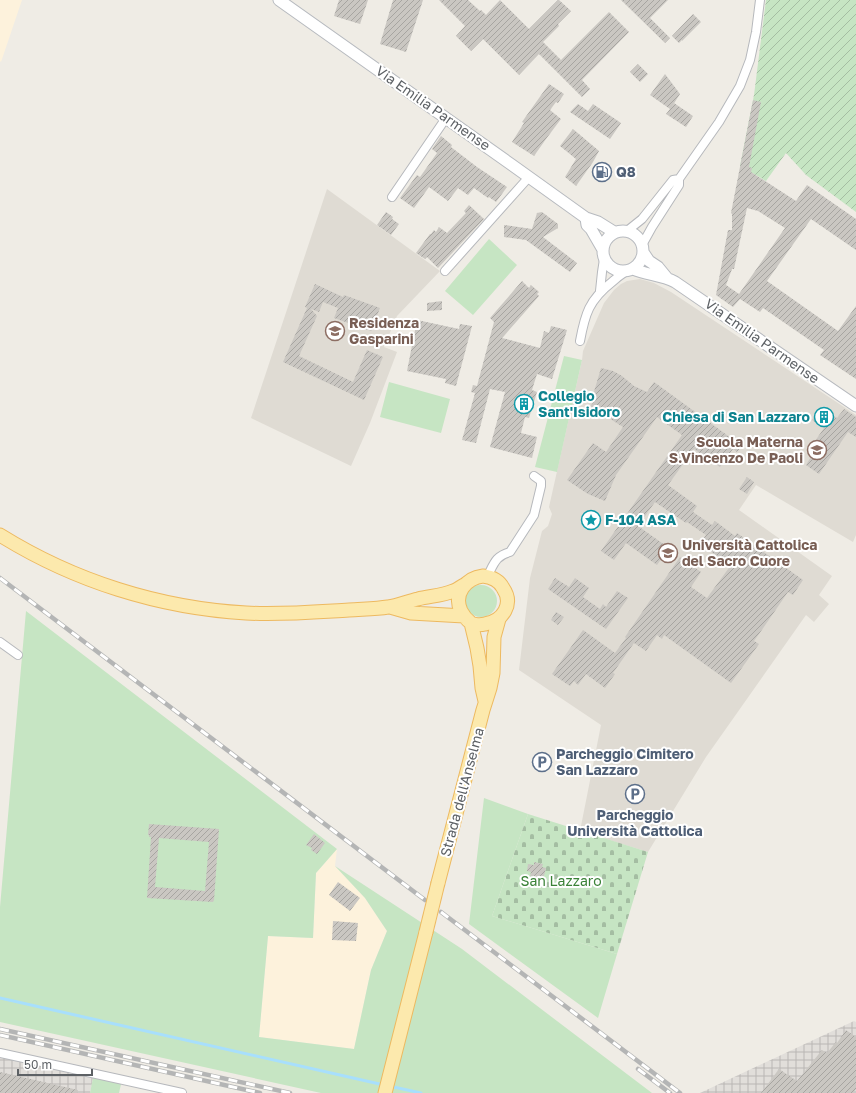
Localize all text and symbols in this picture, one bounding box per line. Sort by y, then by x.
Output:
street label: Via Emilia Parmense [373,62,494,154]
fuel station icon: Q8 [591,161,613,183]
place label: Q8 [616,163,636,180]
street label: Via Emilia Parmense [702,295,823,387]
place label: Residenza Gasparini [349,314,419,347]
school or university icon: Residenza Gasparini [324,320,346,342]
place label: Collegio Sant'Isidoro [538,387,620,420]
building icon: Collegio Sant'Isidoro [513,393,535,415]
building icon: Chiesa di San Lazzaro [813,406,835,428]
place label: Chiesa di San Lazzaro [662,408,810,425]
place label: Scuola Materna S.Vincenzo De Paoli [669,433,803,466]
school or university icon: Scuola Materna S.Vincenzo De Paoli [806,439,828,461]
place icon: F-104 ASA [580,509,602,531]
place label: F-104 ASA [605,511,676,528]
place label: Università Cattolica del Sacro Cuore [682,536,818,569]
school or university icon: Università Cattolica del Sacro Cuore [657,542,679,564]
street label: Strada dell'Anselma [436,725,487,858]
place label: Parcheggio Cimitero San Lazzaro [556,745,694,778]
parking icon: Parcheggio Cimitero San Lazzaro [531,751,553,773]
parking icon: Parcheggio Università Cattolica [624,783,646,805]
place label: Parcheggio Università Cattolica [567,806,703,839]
park label: San Lazzaro [520,872,602,889]
scale bar [18,1051,92,1077]
text: 50 m [24,1057,52,1072]

